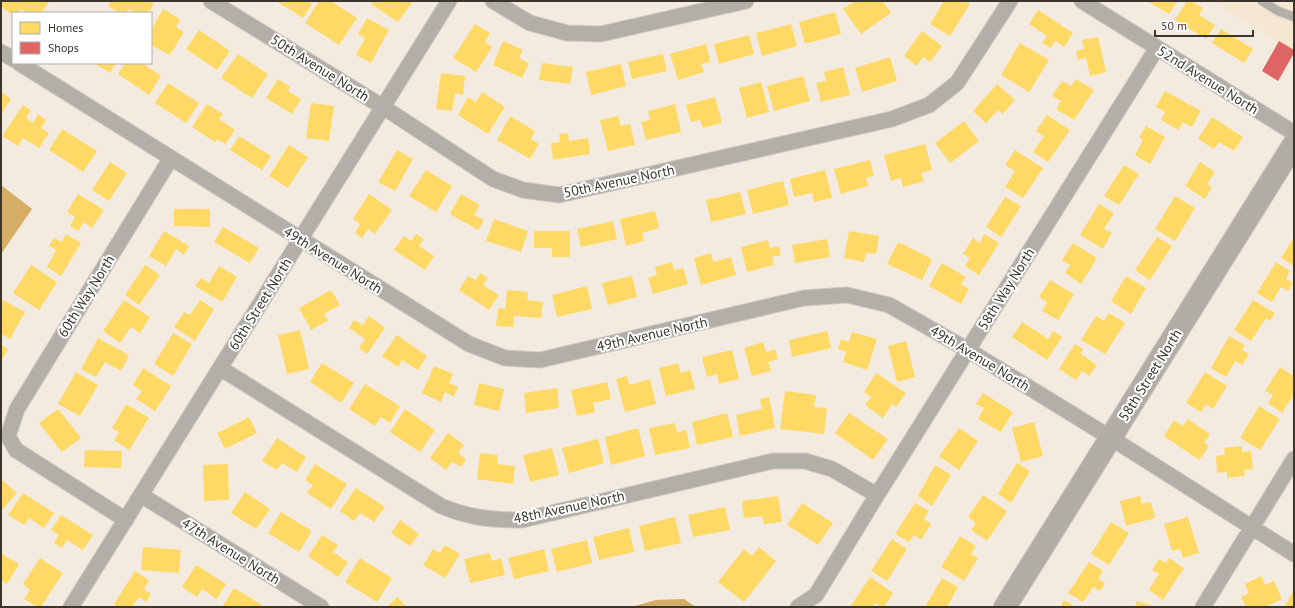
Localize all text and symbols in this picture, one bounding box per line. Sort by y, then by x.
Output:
legend [12,12,152,64]
scale bar [1155,12,1253,38]
text: 50 m [1161,18,1187,33]
text: Homes [48,20,83,35]
street label: 50th Avenue North [267,30,373,106]
text: Shops [48,40,79,55]
street label: 52nd Avenue North [1154,42,1262,118]
street label: 50th Avenue North [562,160,676,202]
street label: 49th Avenue North [280,222,386,298]
street label: 58th Way North [974,245,1038,333]
street label: 60th Way North [54,252,118,340]
street label: 60th Street North [224,255,296,353]
street label: 49th Avenue North [595,313,709,355]
street label: 49th Avenue North [927,321,1033,395]
street label: 58th Street North [1114,326,1186,424]
street label: 48th Avenue North [512,486,626,528]
street label: 47th Avenue North [178,514,284,588]

